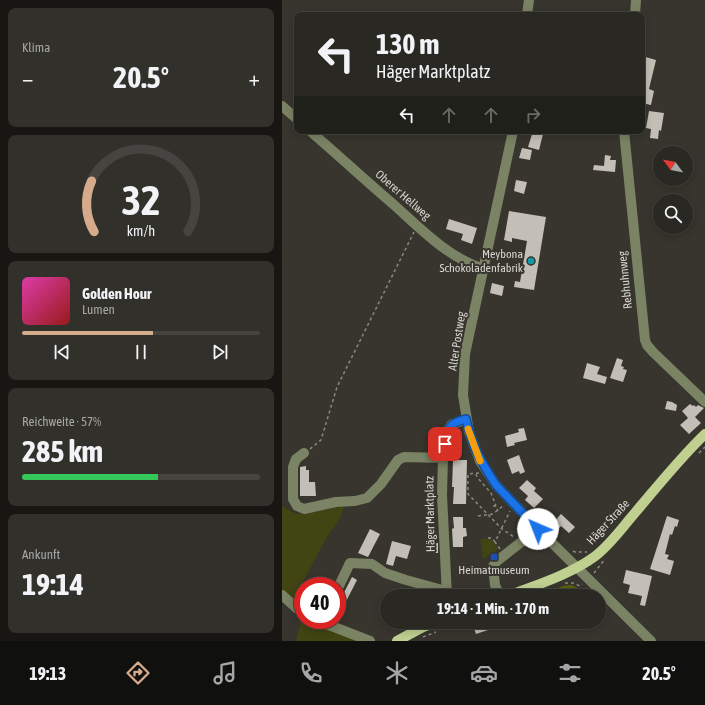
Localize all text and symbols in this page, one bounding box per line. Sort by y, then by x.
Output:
icon: left [310,28,362,80]
text: 130 m [376,28,439,60]
text: Klima [22,40,50,55]
text: 20.5° [113,60,169,94]
text: Häger Marktplatz [376,61,490,82]
text: − [22,65,33,91]
text: + [249,65,260,91]
icon: left [396,104,418,126]
icon: ahead [438,104,460,126]
icon: ahead [480,104,502,126]
icon: right [522,104,544,126]
north arrow [653,146,693,186]
map controls [653,146,693,234]
street label: Oberer Hellweg [373,167,434,223]
text: 32 [121,176,161,224]
button: search [653,194,693,234]
text: km/h [127,222,155,238]
place label: Meybona Schokoladenfabrik [440,247,524,275]
street label: Rebhuhnweg [615,250,635,310]
marker: Meybona Schokoladenfabrik [526,256,536,266]
text: Golden Hour [82,285,152,302]
text: Lumen [82,302,115,317]
street label: Alter Postweg [445,310,469,372]
icon: previous [51,341,73,363]
icon: pause [130,341,152,363]
icon: next [209,341,231,363]
text: Reichweite · 57% [22,414,101,429]
pin [428,427,462,461]
icon: arrive [434,433,456,455]
text: 285 km [22,434,103,468]
street label: Häger Marktplatz [422,475,438,552]
street label: Häger Straße [584,497,632,547]
position arrow [517,508,559,550]
text: Ankunft [22,547,60,562]
marker: Heimatmuseum [489,552,499,562]
place label: Heimatmuseum [458,563,530,577]
text: 19:14 [22,567,84,601]
speed limit sign: 40 [294,577,346,629]
text: 19:14 · 1 Min. · 170 m [437,600,549,617]
icon: directions [124,659,152,687]
icon: music [211,659,239,687]
icon: phone [297,659,325,687]
icon: climate [383,659,411,687]
icon: car [470,659,498,687]
icon: filters [556,659,584,687]
text: 19:13 [29,663,66,684]
text: 20.5° [642,663,676,684]

